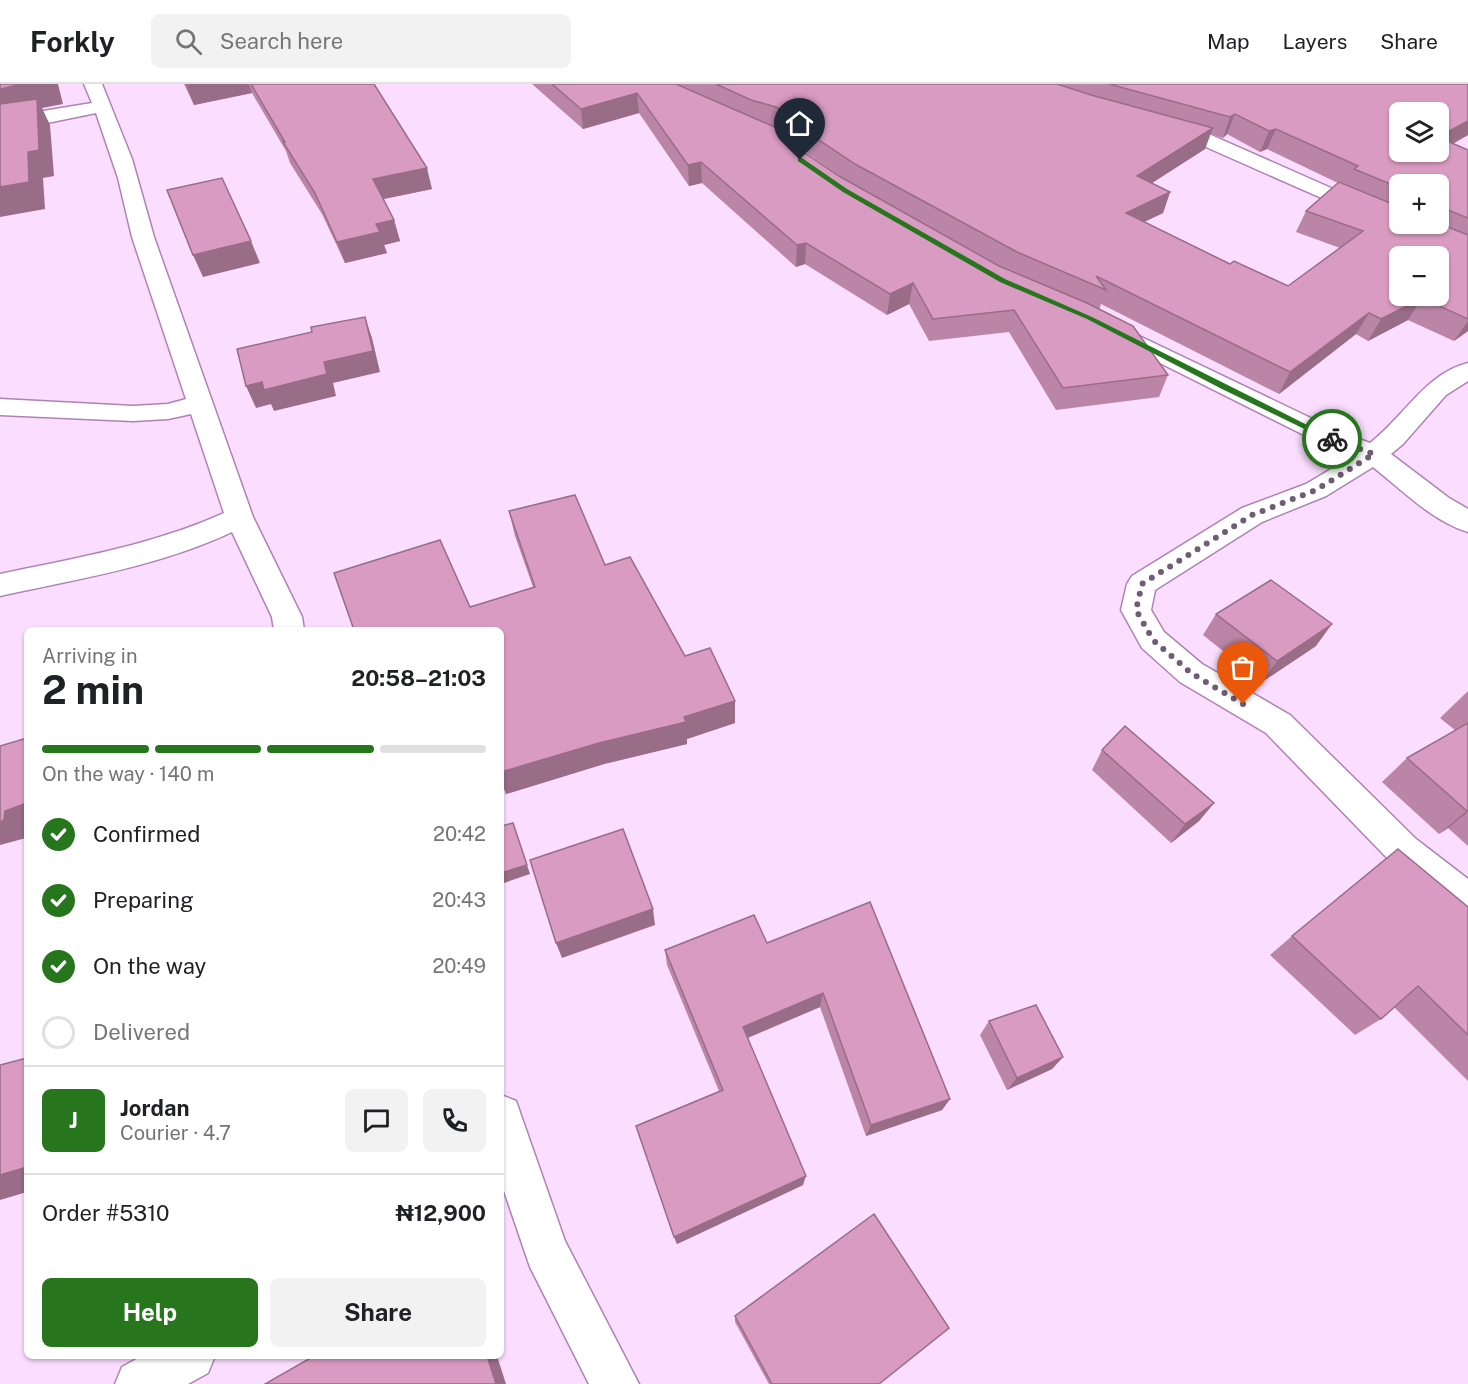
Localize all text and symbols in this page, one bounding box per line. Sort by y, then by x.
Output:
search box [151,14,571,68]
text: Forkly [30,25,115,58]
icon: search [172,25,205,58]
text: Search here [220,28,343,54]
text: Map [1207,29,1250,54]
text: Layers [1283,29,1347,54]
text: Share [1380,29,1438,54]
pin [774,98,825,160]
map controls [1389,102,1449,306]
button: layers [1389,102,1449,162]
icon: home [783,107,816,140]
button: + [1389,174,1449,234]
button: − [1389,246,1449,306]
courier [1302,409,1362,469]
icon: bike [1316,423,1349,456]
pin [1217,642,1268,704]
text: Arriving in [42,644,137,668]
icon: bag [1226,651,1259,684]
text: 20:58–21:03 [351,665,486,691]
text: 2 min [42,667,144,713]
text: On the way · 140 m [42,762,214,786]
icon: check [42,818,75,851]
text: Confirmed [93,821,200,847]
text: 20:42 [433,822,486,846]
icon: check [42,884,75,917]
text: Preparing [93,887,194,913]
text: 20:43 [432,888,486,912]
icon: check [42,950,75,983]
text: On the way [93,953,206,979]
text: 20:49 [432,954,486,978]
text: Delivered [93,1019,190,1045]
button: chat [345,1089,408,1152]
button: phone [423,1089,486,1152]
text: Jordan [120,1095,189,1121]
text: J [69,1107,78,1133]
text: Courier · 4.7 [120,1121,231,1145]
text: Order #5310 [42,1200,170,1226]
text: ₦12,900 [396,1200,486,1226]
button: Help [42,1278,258,1347]
button: Share [270,1278,486,1347]

